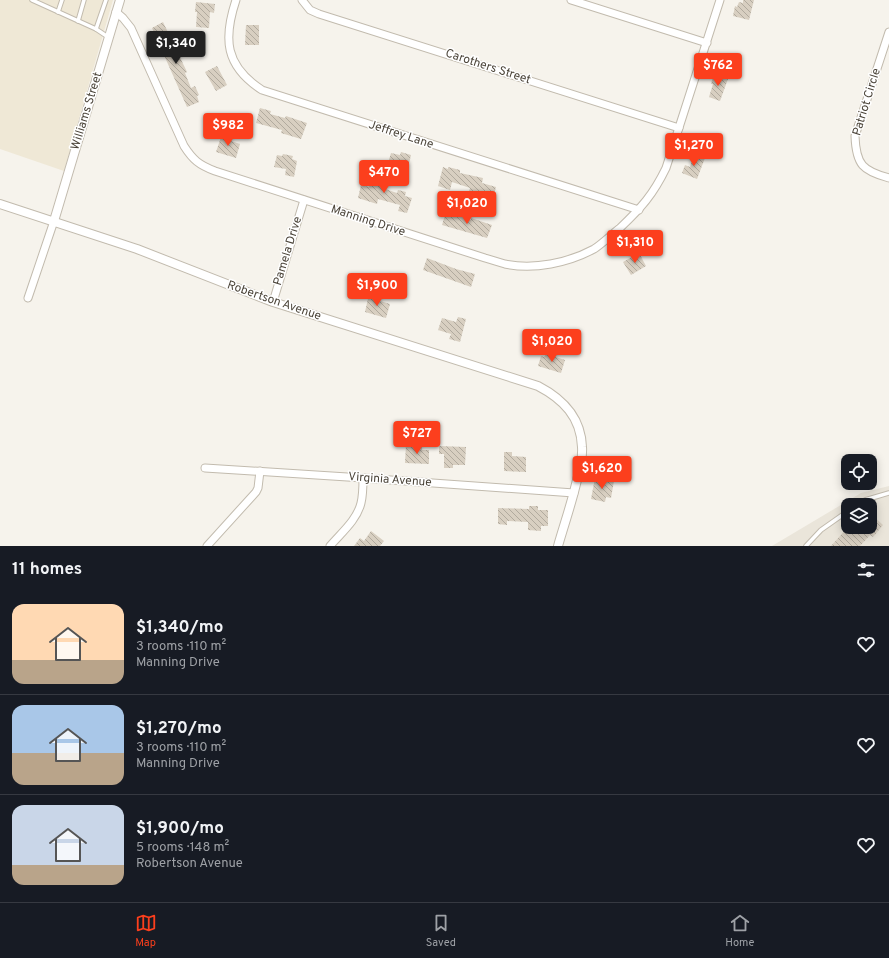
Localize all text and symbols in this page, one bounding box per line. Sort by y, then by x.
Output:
pin: $1,340 [143,31,209,65]
text: $1,340 [155,36,197,52]
street label: Carothers Street [443,46,533,88]
pin: $762 [694,53,742,87]
text: $762 [703,58,733,74]
street label: Patriot Circle [849,66,885,138]
street label: Williams Street [68,70,106,152]
pin: $982 [204,113,252,147]
street label: Jeffrey Lane [366,117,436,153]
text: $982 [212,118,244,134]
pin: $1,270 [661,133,727,167]
text: $1,270 [674,138,714,154]
pin: $470 [360,160,408,194]
text: $470 [368,165,400,181]
pin: $1,020 [434,191,500,225]
text: $1,020 [446,196,488,212]
street label: Manning Drive [329,201,407,241]
street label: Pamela Drive [270,215,306,287]
pin: $1,310 [602,230,668,264]
text: $1,310 [616,235,654,251]
pin: $1,900 [344,273,410,307]
street label: Robertson Avenue [225,277,323,325]
text: $1,900 [356,278,398,294]
pin: $1,020 [519,329,585,363]
text: $1,020 [531,334,573,350]
pin: $727 [393,421,441,455]
text: $727 [402,426,432,442]
map controls [841,454,877,534]
button: locate [841,454,877,490]
pin: $1,620 [569,456,635,490]
text: $1,620 [582,461,622,477]
street label: Virginia Avenue [348,469,432,491]
button: layers [841,498,877,534]
text: 11 homes [12,559,82,581]
icon: filters [855,559,877,581]
text: $1,340/mo [136,617,223,639]
icon: home [44,620,92,668]
icon: heart [855,633,877,655]
text: 3 rooms · 110 m² [136,639,226,655]
text: Manning Drive [136,655,220,671]
text: $1,270/mo [136,718,222,740]
icon: home [44,721,92,769]
icon: heart [855,734,877,756]
text: 3 rooms · 110 m² [136,740,226,756]
text: Manning Drive [136,756,220,772]
text: $1,900/mo [136,818,224,840]
icon: home [44,821,92,869]
icon: heart [855,834,877,856]
text: 5 rooms · 148 m² [136,840,229,856]
text: Robertson Avenue [136,856,243,872]
tab: Map [135,912,157,950]
tab: Saved [426,912,456,950]
tab: Home [725,912,754,950]

